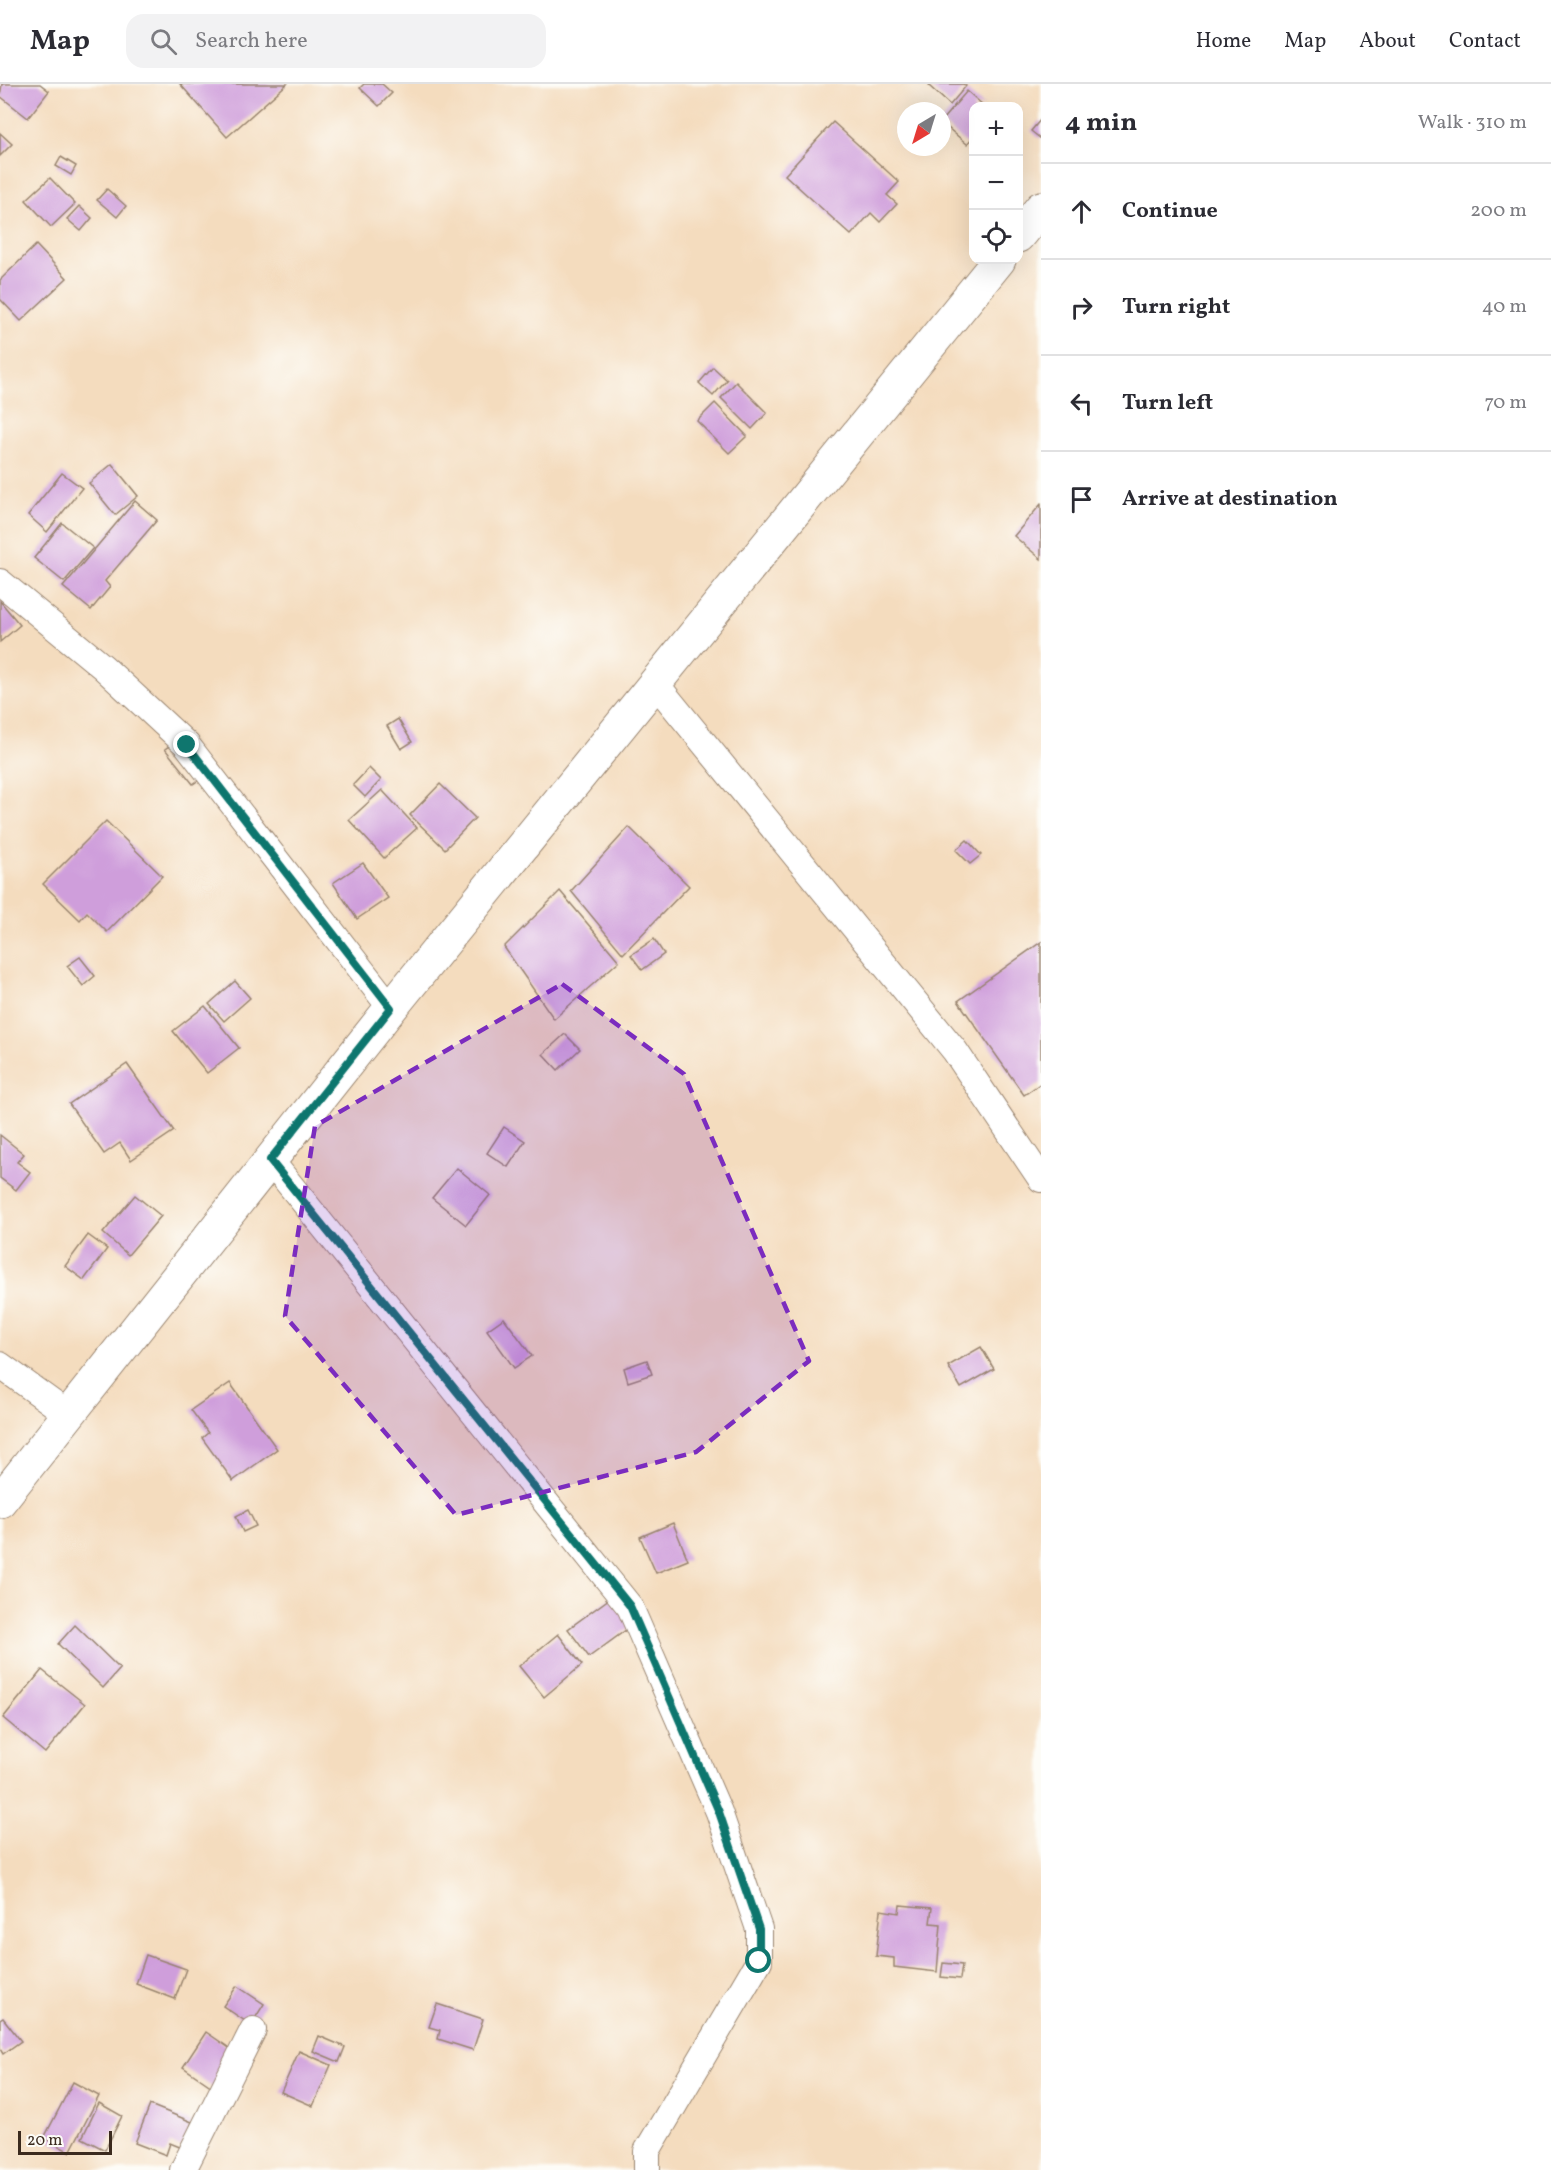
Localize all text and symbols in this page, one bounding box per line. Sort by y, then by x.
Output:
search box [126,14,546,68]
text: Map [30,22,90,61]
icon: search [147,25,180,58]
text: Search here [195,26,308,57]
text: Home [1196,27,1251,56]
text: Map [1284,27,1326,56]
text: About [1359,27,1416,56]
text: Contact [1449,27,1521,56]
north arrow [897,102,951,156]
map controls [969,102,1023,264]
button: + [969,102,1023,156]
text: 4 min [1065,105,1137,141]
text: Walk · 310 m [1418,109,1527,137]
button: − [969,156,1023,210]
icon: ahead [1065,195,1098,228]
text: Continue [1122,196,1218,227]
text: 200 m [1470,197,1527,225]
button: locate [969,210,1023,264]
icon: right [1065,291,1098,324]
text: Turn right [1122,292,1230,323]
text: 40 m [1482,293,1527,321]
icon: left [1065,387,1098,420]
text: Turn left [1122,388,1213,419]
text: 70 m [1484,389,1527,417]
icon: arrive [1065,483,1098,516]
text: Arrive at destination [1122,484,1338,515]
route end [173,731,199,757]
route start [745,1947,771,1973]
scale bar [18,2128,112,2156]
text: 20 m [27,2130,62,2152]

